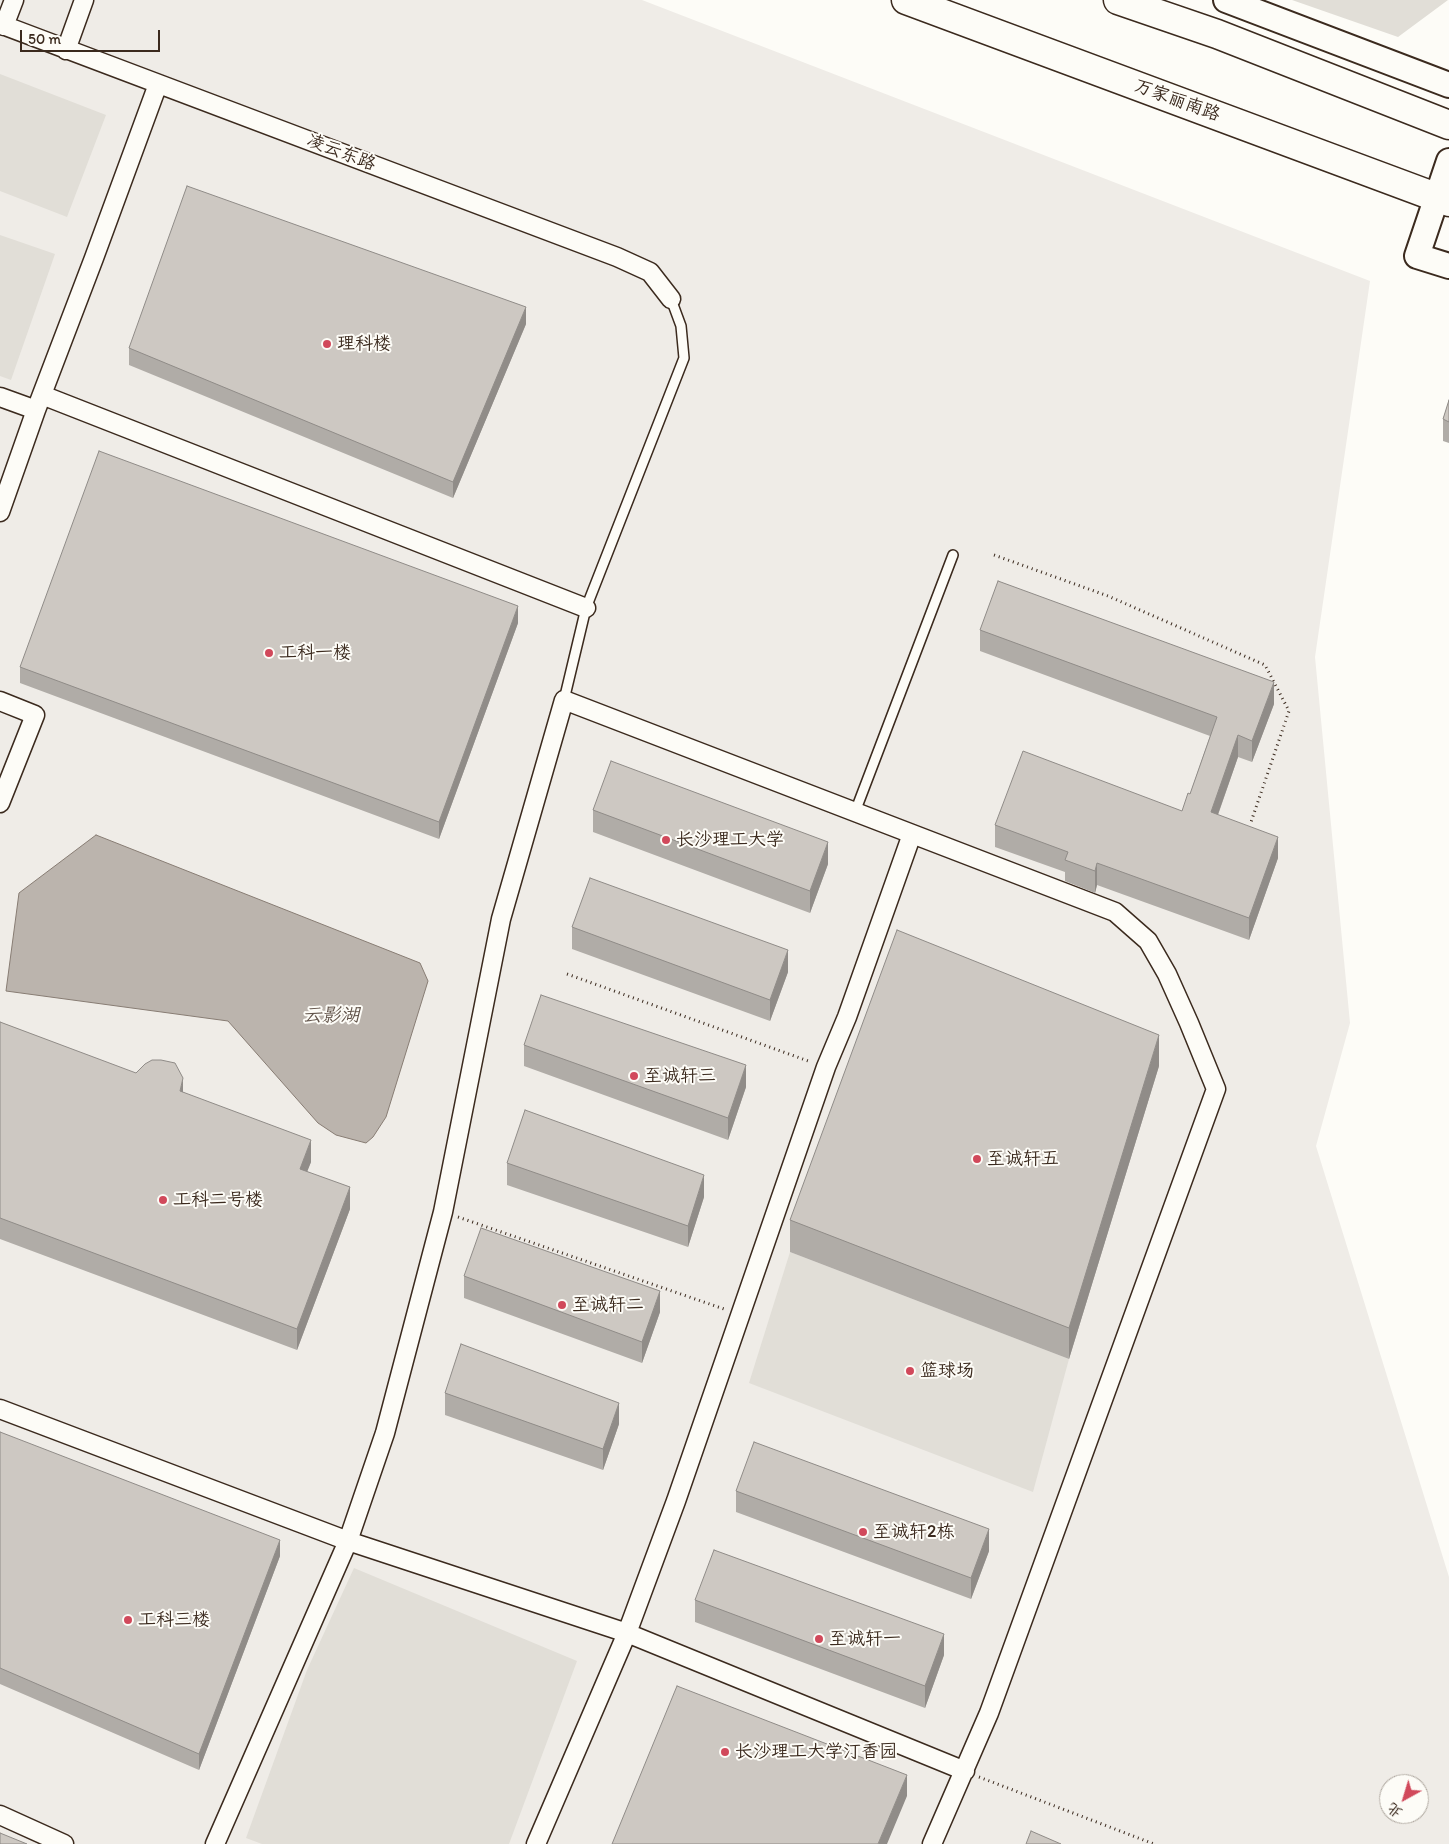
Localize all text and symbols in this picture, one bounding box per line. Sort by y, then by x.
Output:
scale bar [22,20,162,52]
text: 50 m [28,30,61,48]
street label: 万家丽南路 [1131,75,1223,127]
street label: 凌云东路 [304,130,378,176]
place label: 理科楼 [337,333,391,355]
marker: 理科楼 [321,338,333,350]
place label: 工科一楼 [279,642,351,664]
marker: 工科一楼 [263,647,275,659]
place label: 长沙理工大学 [676,829,784,851]
marker: 长沙理工大学 [660,834,672,846]
water label: 云影湖 [303,1005,359,1027]
place label: 至诚轩三 [644,1065,716,1087]
marker: 至诚轩三 [628,1070,640,1082]
place label: 至诚轩五 [987,1148,1059,1170]
marker: 至诚轩五 [971,1153,983,1165]
place label: 工科二号楼 [173,1189,263,1211]
marker: 工科二号楼 [157,1194,169,1206]
place label: 至诚轩二 [572,1294,644,1316]
marker: 至诚轩二 [556,1299,568,1311]
place label: 篮球场 [920,1360,974,1382]
marker: 篮球场 [904,1365,916,1377]
place label: 至诚轩2栋 [873,1521,954,1543]
marker: 至诚轩2栋 [857,1526,869,1538]
place label: 工科三楼 [138,1609,210,1631]
marker: 工科三楼 [122,1614,134,1626]
place label: 至诚轩一 [829,1628,901,1650]
marker: 至诚轩一 [813,1633,825,1645]
place label: 长沙理工大学汀香园 [735,1741,897,1763]
marker: 长沙理工大学汀香园 [719,1746,731,1758]
north arrow [1379,1774,1429,1824]
text: 北 [1384,1799,1406,1821]

